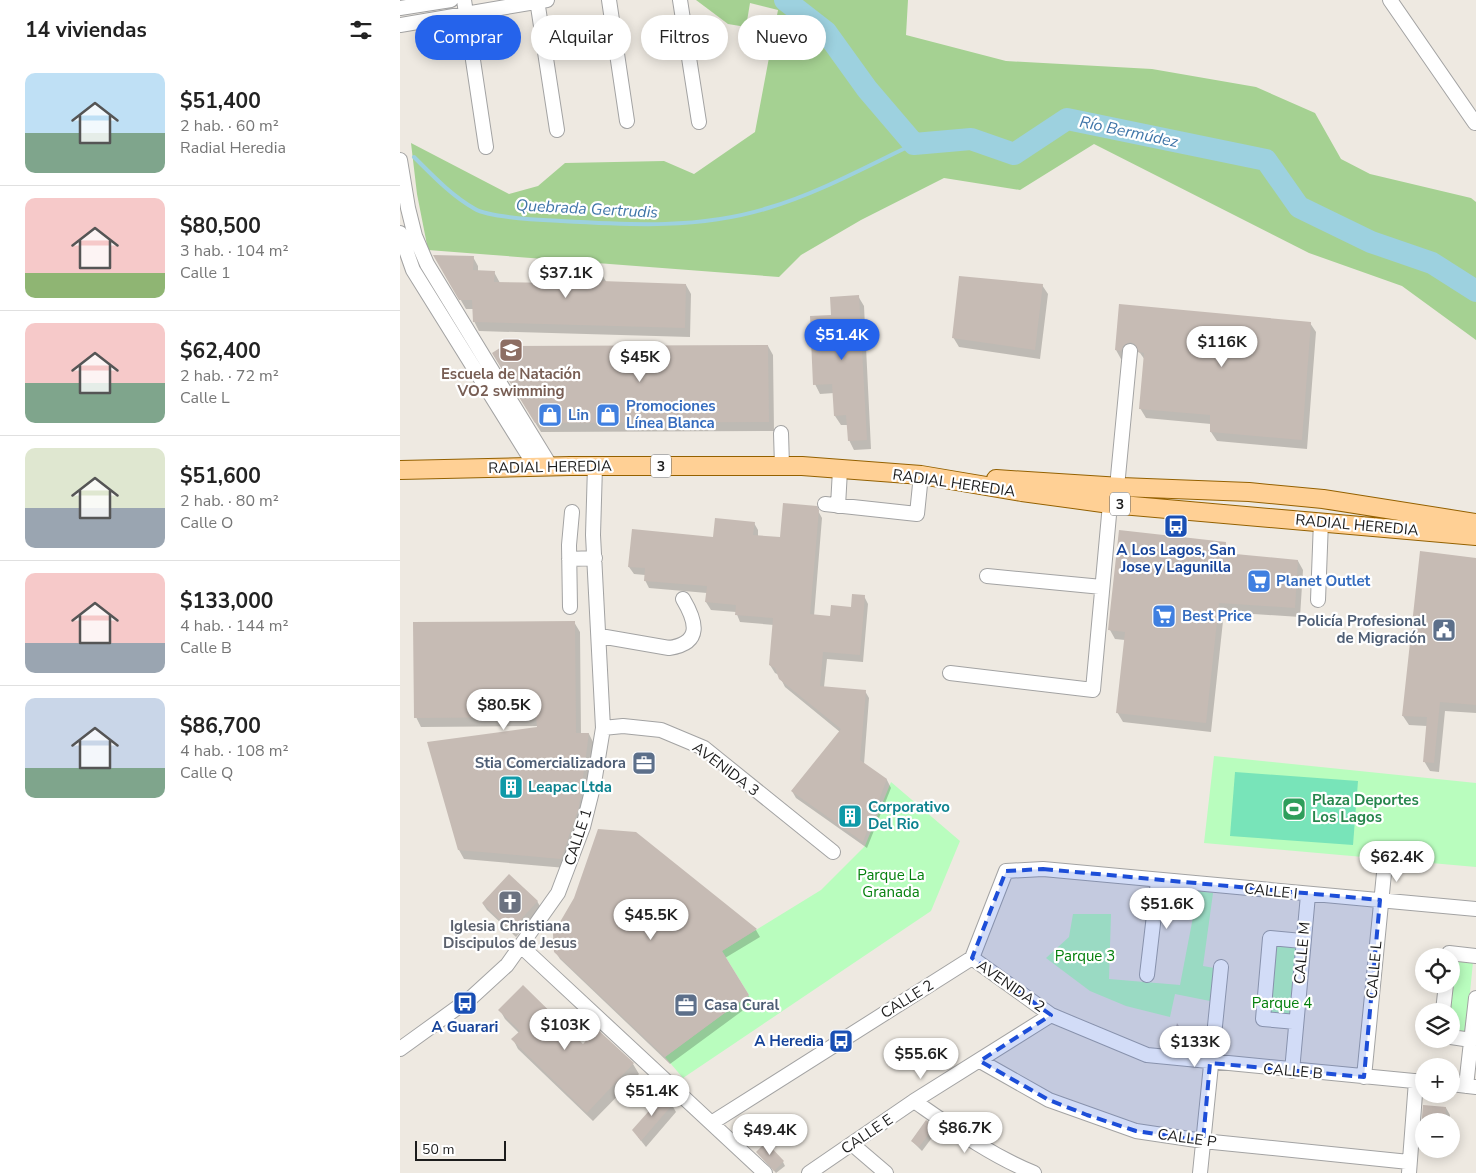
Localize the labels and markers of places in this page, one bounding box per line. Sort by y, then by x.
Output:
pin: $37.1K [525,256,607,299]
pin: $51.4K [801,318,883,361]
pin: $116K [1187,326,1257,368]
school or university icon: Escuela de Natación VO2 swimming [498,337,524,363]
pin: $45K [610,340,670,383]
place label: Escuela de Natación VO2 swimming [441,364,581,401]
place label: Promociones Línea Blanca [626,396,716,433]
shop icon: Lin [537,402,563,428]
shop icon: Promociones Línea Blanca [595,402,621,428]
place label: Lin [568,405,589,425]
bus stop icon: A Los Lagos, San Jose y Lagunilla [1163,513,1189,539]
place label: A Los Lagos, San Jose y Lagunilla [1116,540,1236,577]
supermarket icon: Planet Outlet [1246,568,1272,594]
place label: Planet Outlet [1276,571,1370,591]
supermarket icon: Best Price [1151,603,1177,629]
place label: Best Price [1182,606,1252,626]
place label: Policía Profesional de Migración [1297,611,1426,648]
public building icon: Policía Profesional de Migración [1431,617,1457,643]
pin: $80.5K [463,688,545,731]
office icon: Stia Comercializadora [631,750,657,776]
place label: Stia Comercializadora [475,753,626,773]
building icon: Leapac Ltda [498,774,524,800]
place label: Leapac Ltda [528,777,612,797]
place label: Plaza Deportes Los Lagos [1312,790,1419,827]
sports icon: Plaza Deportes Los Lagos [1281,796,1307,822]
place label: Corporativo Del Rio [868,797,950,834]
building icon: Corporativo Del Rio [837,803,863,829]
pin: $62.4K [1356,840,1438,883]
pin: $51.6K [1126,888,1208,930]
church icon: Iglesia Christiana Discipulos de Jesus [497,889,523,915]
pin: $45.5K [610,898,692,941]
place label: Iglesia Christiana Discipulos de Jesus [443,916,577,953]
bus stop icon: A Guarari [452,990,478,1016]
office icon: Casa Cural [673,992,699,1018]
place label: Casa Cural [704,995,779,1015]
pin: $103K [530,1008,600,1051]
place label: A Guarari [432,1017,498,1037]
pin: $133K [1160,1026,1230,1068]
bus stop icon: A Heredia [828,1028,854,1054]
place label: A Heredia [754,1031,824,1051]
pin: $55.6K [880,1038,962,1080]
pin: $51.4K [611,1074,693,1117]
pin: $86.7K [924,1112,1006,1154]
pin: $49.4K [729,1114,811,1156]

